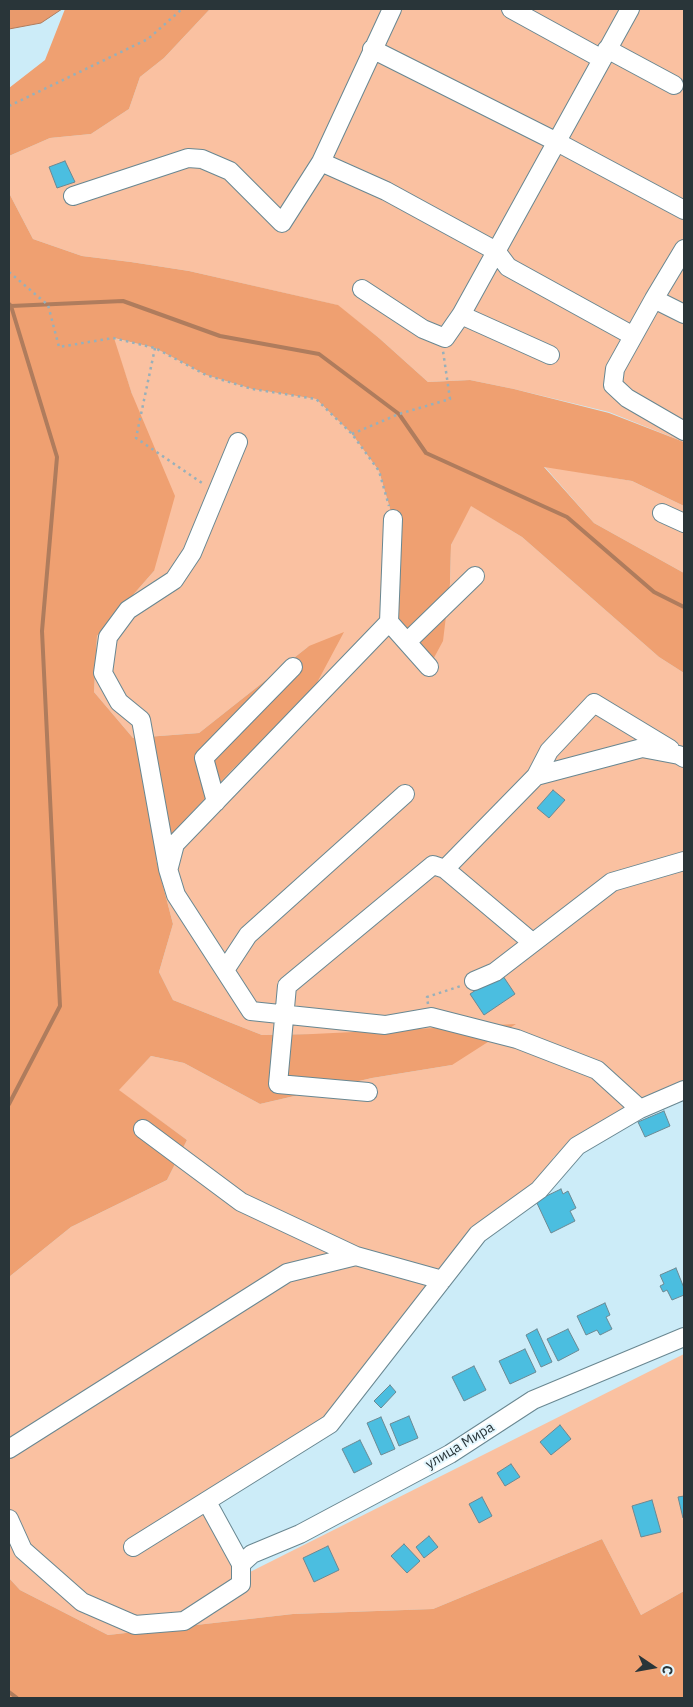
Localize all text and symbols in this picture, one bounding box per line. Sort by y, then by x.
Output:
street label: улица Мира [423,1419,497,1473]
north arrow [628,1642,678,1692]
text: С [658,1664,677,1676]

